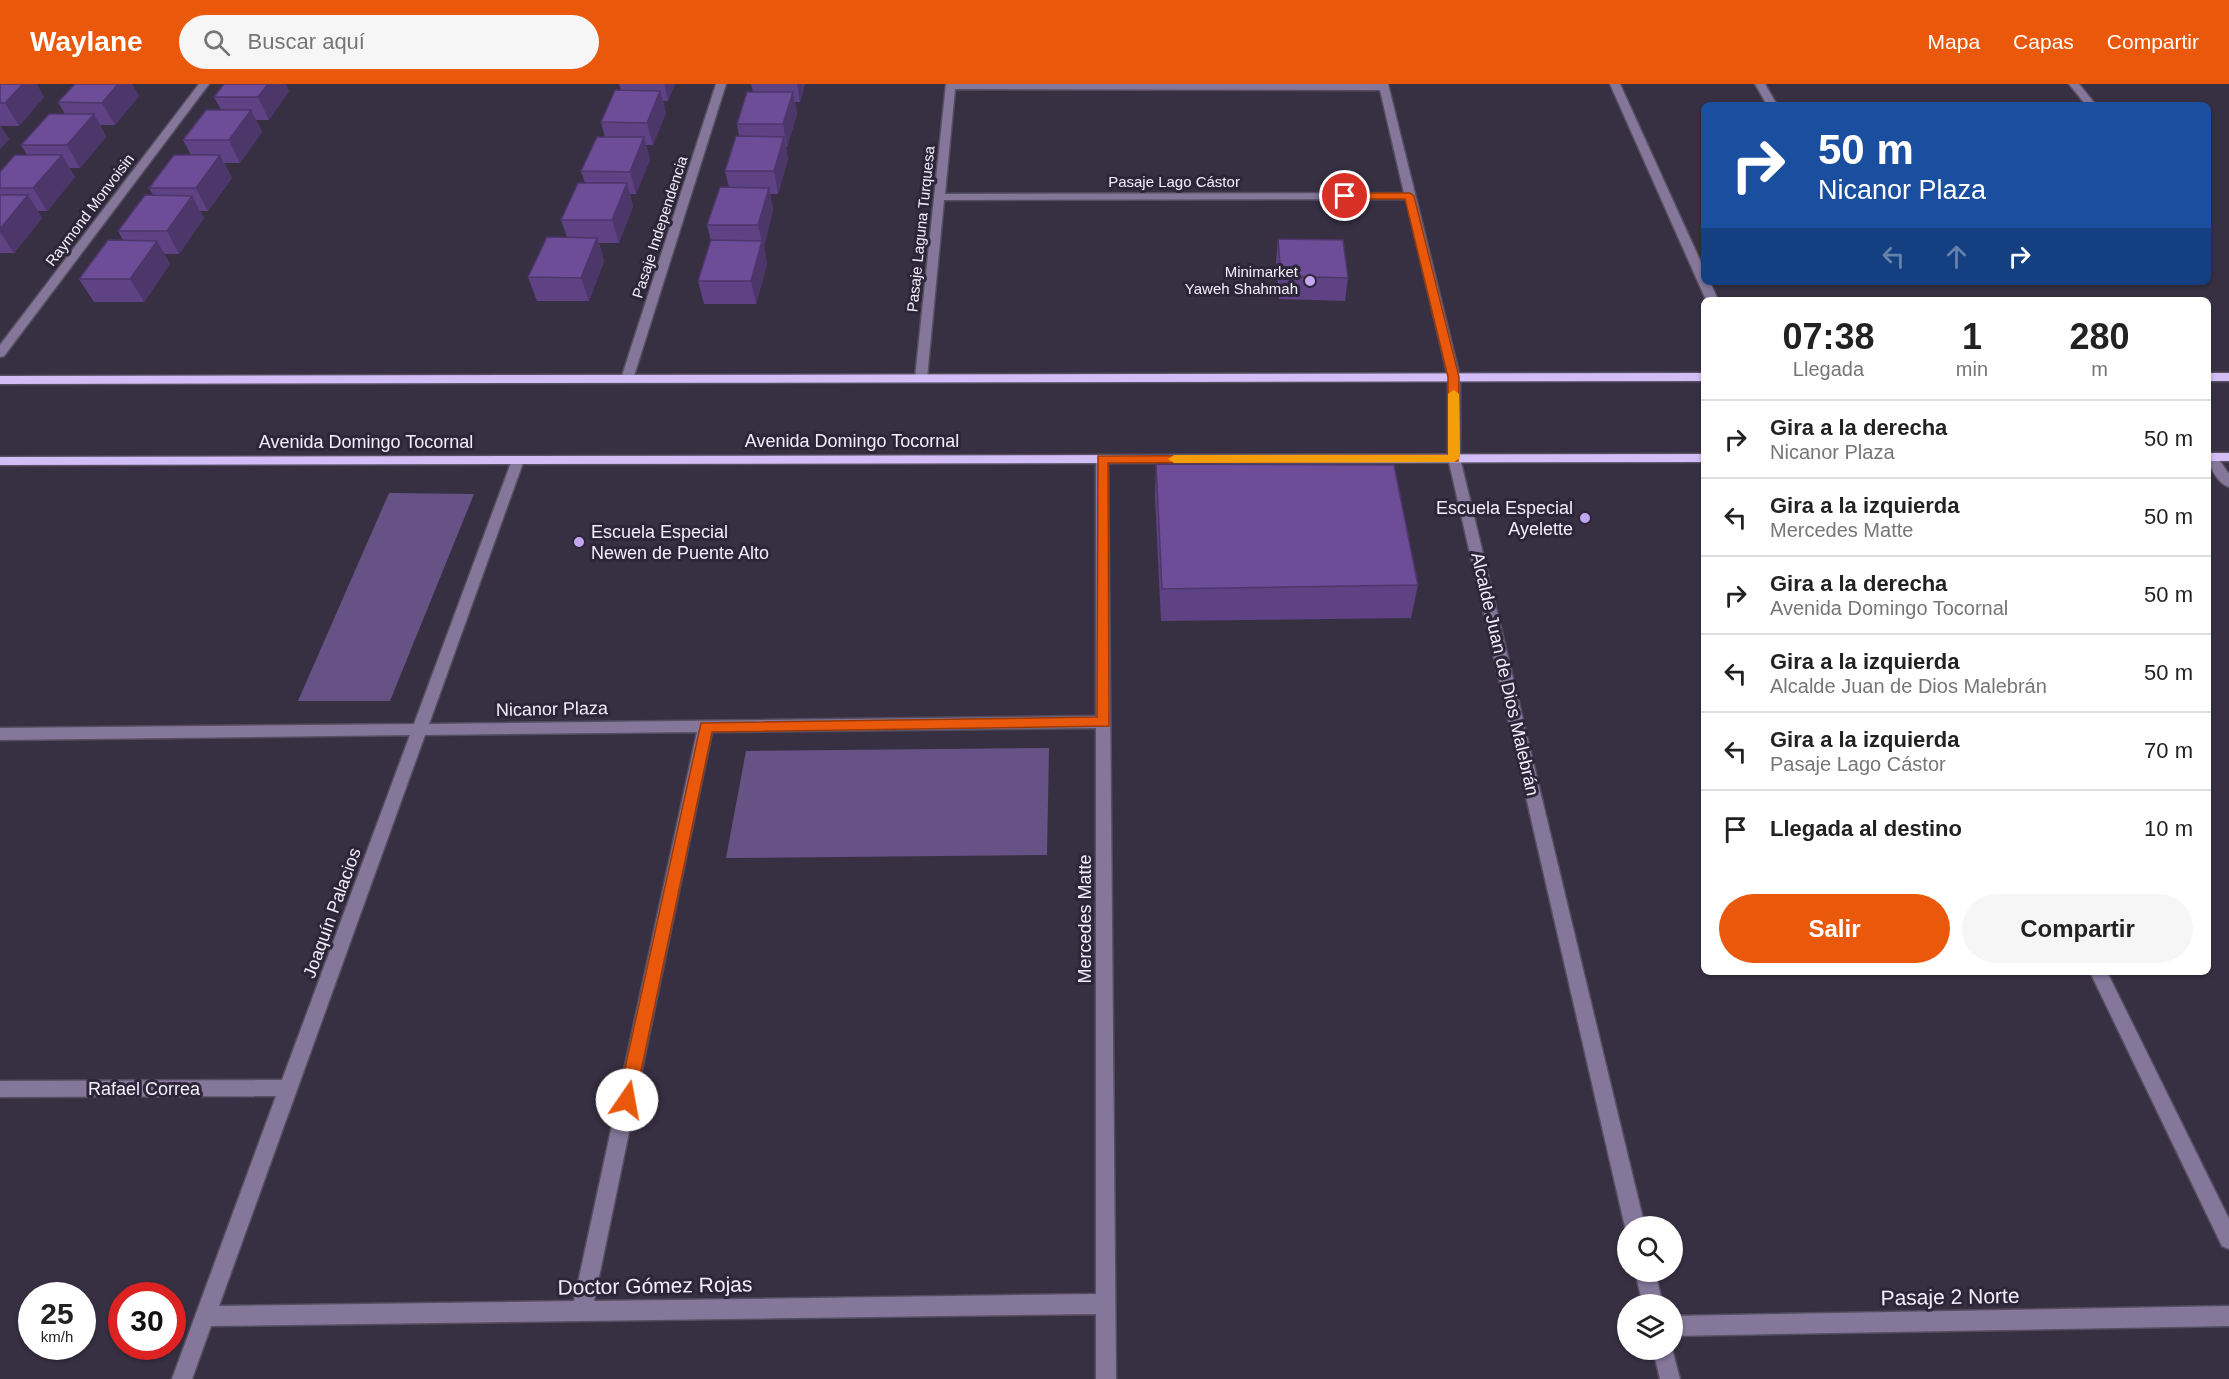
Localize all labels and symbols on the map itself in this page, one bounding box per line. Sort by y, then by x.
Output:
street label: Pasaje Laguna Turquesa [903,144,938,313]
street label: Raymond Monvoisin [42,150,137,269]
street label: Pasaje Independencia [629,153,691,300]
pin [1319,170,1370,221]
street label: Pasaje Lago Cástor [1108,173,1240,190]
place label: Minimarket Yaweh Shahmah [1185,263,1299,297]
marker: Minimarket Yaweh Shahmah [1303,274,1317,288]
street label: Avenida Domingo Tocornal [745,431,959,451]
street label: Avenida Domingo Tocornal [259,432,473,452]
place label: Escuela Especial Ayelette [1436,498,1573,539]
marker: Escuela Especial Ayelette [1578,511,1592,525]
place label: Escuela Especial Newen de Puente Alto [591,522,769,563]
marker: Escuela Especial Newen de Puente Alto [572,535,586,549]
street label: Alcalde Juan de Dios Malebrán [1467,550,1543,798]
street label: Nicanor Plaza [496,698,609,720]
street label: Joaquín Palacios [299,845,365,981]
street label: Mercedes Matte [1075,854,1095,984]
position arrow [595,1068,659,1132]
street label: Rafael Correa [88,1079,201,1099]
street label: Doctor Gómez Rojas [557,1272,753,1299]
speed limit sign: 30 [108,1282,186,1360]
street label: Pasaje 2 Norte [1880,1284,2020,1309]

